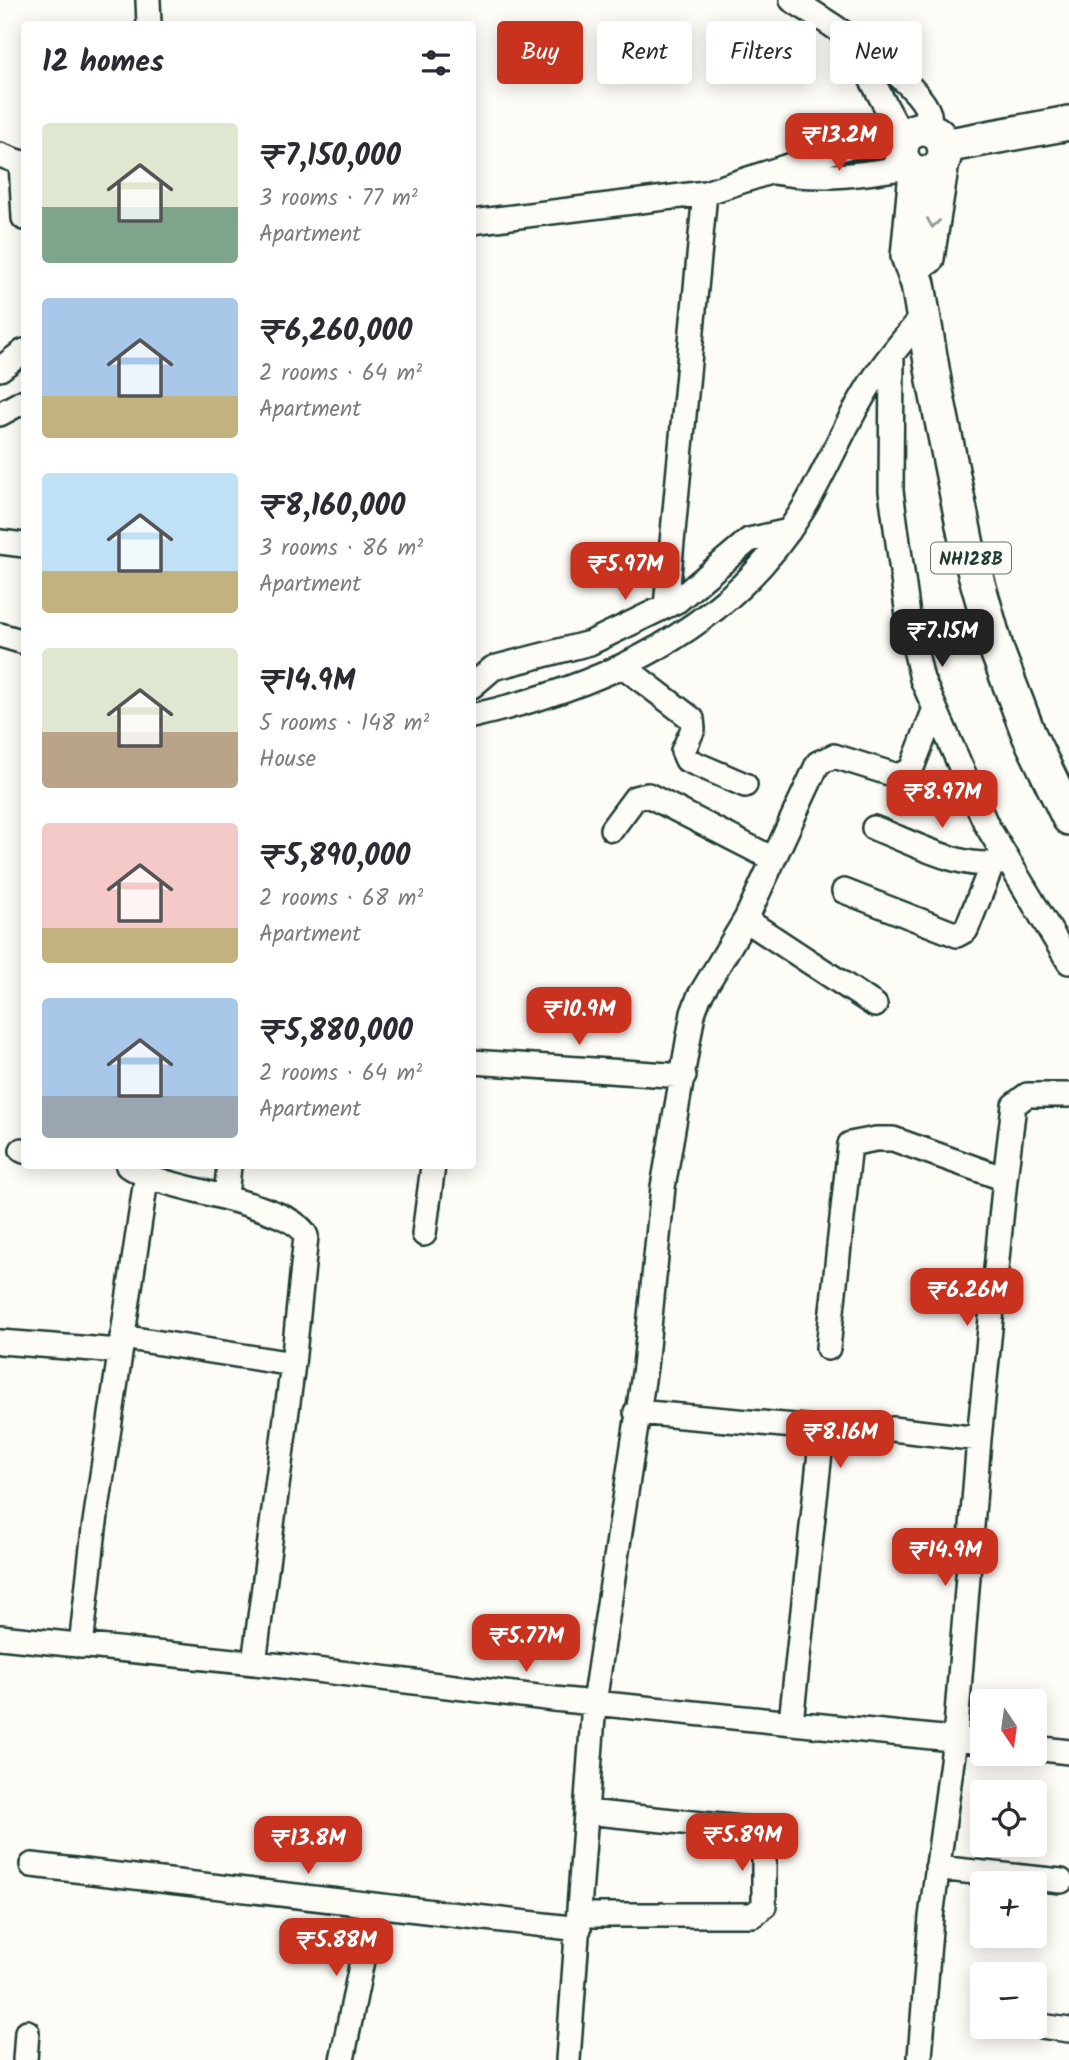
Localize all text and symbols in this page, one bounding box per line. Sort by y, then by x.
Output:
chip: Buy [497,21,583,84]
chip: Rent [597,21,692,84]
chip: Filters [706,21,816,84]
chip: New [830,21,922,84]
text: 12 homes [42,39,164,87]
icon: filters [417,44,455,82]
pin: ₹13.2M [782,114,896,173]
text: ₹13.2M [801,118,877,154]
text: ₹7,150,000 [259,133,401,181]
icon: home [98,151,182,235]
text: 3 rooms · 77 m² [259,181,418,217]
text: Apartment [259,217,361,253]
one-way arrow [926,218,941,229]
text: ₹6,260,000 [259,308,412,356]
icon: home [98,326,182,410]
text: 2 rooms · 64 m² [259,356,422,392]
text: Apartment [259,392,361,428]
text: ₹8,160,000 [259,483,405,531]
icon: home [98,501,182,585]
text: 3 rooms · 86 m² [259,531,423,567]
pin: ₹5.97M [568,542,682,602]
road number: NH128B [931,542,1011,573]
text: ₹5.97M [587,547,663,583]
text: Apartment [259,567,361,603]
pin: ₹7.15M [885,610,999,669]
text: ₹7.15M [906,614,978,650]
text: ₹14.9M [259,658,355,706]
icon: home [98,676,182,760]
text: 5 rooms · 148 m² [259,706,429,742]
text: House [259,742,316,778]
pin: ₹8.97M [885,770,999,830]
text: ₹8.97M [903,775,981,811]
text: ₹5,890,000 [259,833,410,881]
icon: home [98,851,182,935]
text: 2 rooms · 68 m² [259,881,423,917]
text: Apartment [259,917,361,953]
pin: ₹10.9M [522,988,636,1047]
text: ₹10.9M [542,992,616,1028]
text: ₹5,880,000 [259,1008,413,1056]
icon: home [98,1026,182,1110]
text: 2 rooms · 64 m² [259,1056,422,1092]
text: Apartment [259,1092,361,1128]
pin: ₹6.26M [910,1268,1024,1328]
text: ₹6.26M [926,1273,1008,1309]
pin: ₹8.16M [783,1410,897,1470]
text: ₹8.16M [802,1415,878,1451]
pin: ₹14.9M [888,1528,1002,1588]
text: ₹14.9M [908,1533,982,1569]
pin: ₹5.77M [469,1614,583,1674]
text: ₹5.77M [488,1619,564,1655]
north arrow [970,1689,1046,1766]
map controls [970,1689,1047,2039]
button: locate [970,1780,1047,1857]
pin: ₹5.89M [685,1814,799,1873]
pin: ₹13.8M [251,1816,365,1876]
text: ₹5.89M [702,1818,782,1854]
text: ₹13.8M [270,1821,346,1857]
button: + [970,1871,1047,1948]
pin: ₹5.88M [279,1918,393,1978]
text: ₹5.88M [295,1923,377,1959]
button: − [970,1962,1047,2039]

